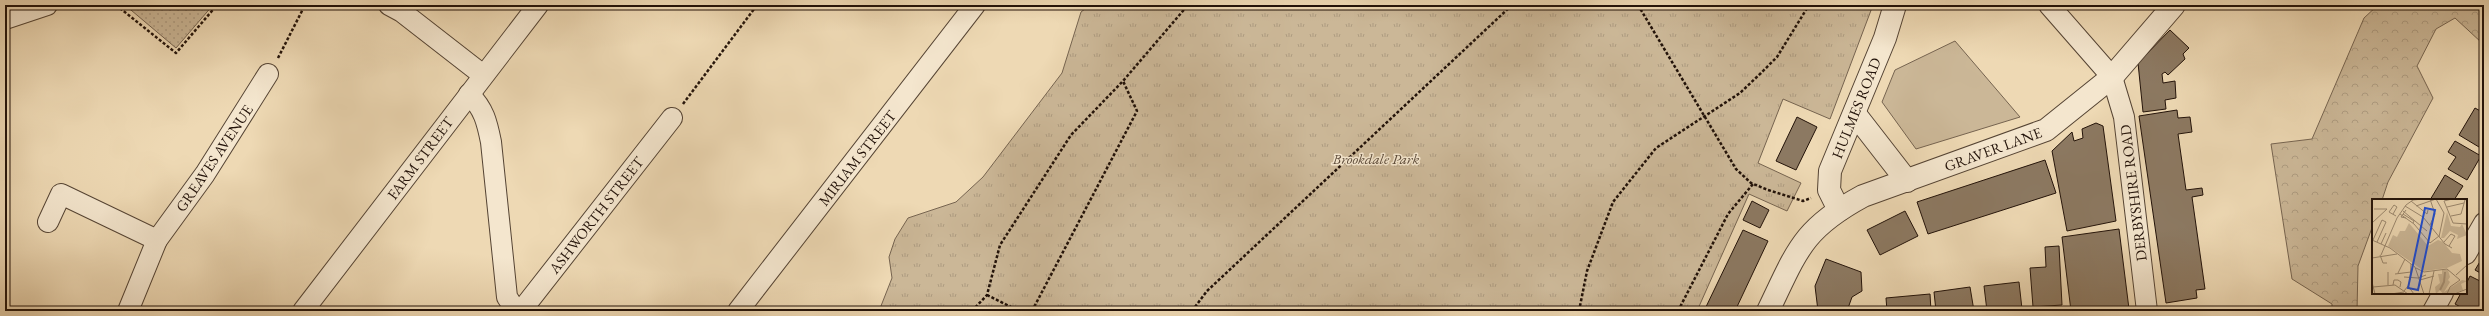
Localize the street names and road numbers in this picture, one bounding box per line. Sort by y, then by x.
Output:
street label: HULMES ROAD [1827,55,1885,161]
street label: GREAVES AVENUE [171,100,257,215]
street label: MIRIAM STREET [814,106,901,210]
street label: FARM STREET [383,112,458,203]
street label: GRAVER LANE [1942,122,2045,175]
street label: DERBYSHIRE ROAD [2115,124,2151,262]
street label: ASHWORTH STREET [544,152,648,278]

